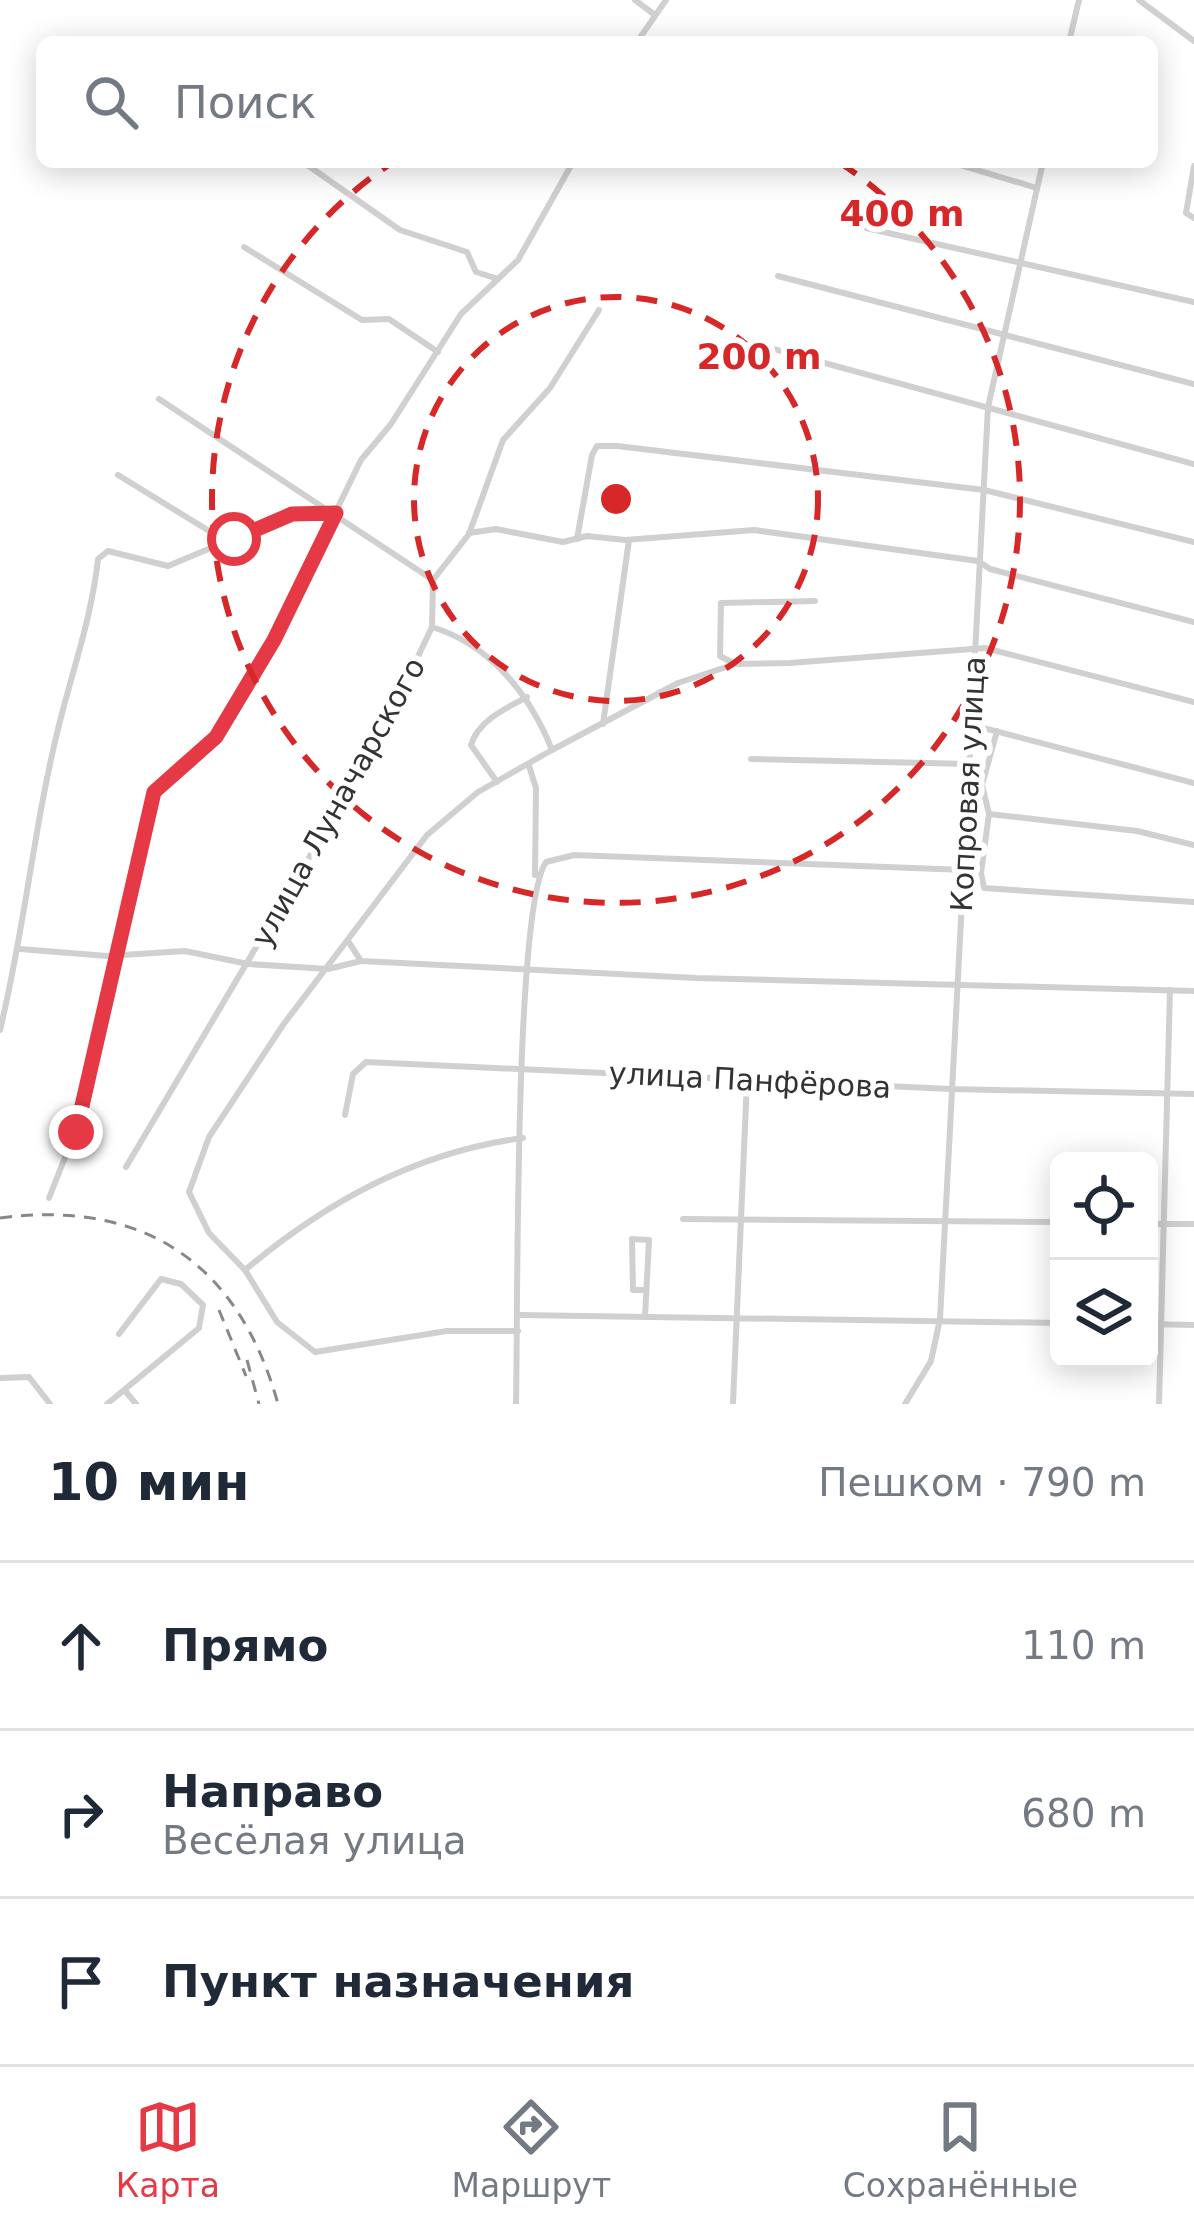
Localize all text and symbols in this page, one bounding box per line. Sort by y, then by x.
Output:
search box [36,36,1158,168]
icon: search [78,69,144,135]
text: Поиск [174,76,317,129]
text: 400 m [839,193,965,234]
text: 200 m [696,336,822,377]
centre of rings [595,478,637,520]
route start [207,512,261,566]
street label: улица Луначарского [244,651,432,953]
street label: Копровая улица [944,655,992,913]
street label: улица Панфёрова [608,1055,892,1105]
route end [49,1105,103,1159]
map controls [1050,1152,1158,1368]
button: locate [1050,1152,1158,1260]
button: layers [1050,1260,1158,1368]
text: 10 мин [48,1453,249,1512]
text: Пешком · 790 m [818,1460,1146,1505]
icon: ahead [48,1613,114,1679]
text: Прямо [162,1619,328,1672]
text: 110 m [1021,1623,1146,1668]
text: Направо [162,1765,383,1818]
icon: right [48,1781,114,1847]
text: 680 m [1021,1791,1146,1836]
text: Весёлая улица [162,1818,467,1863]
icon: arrive [48,1949,114,2015]
text: Пункт назначения [162,1955,634,2008]
tab: Карта [116,2094,220,2205]
tab: Маршрут [452,2094,611,2205]
tab: Сохранённые [843,2094,1078,2205]

